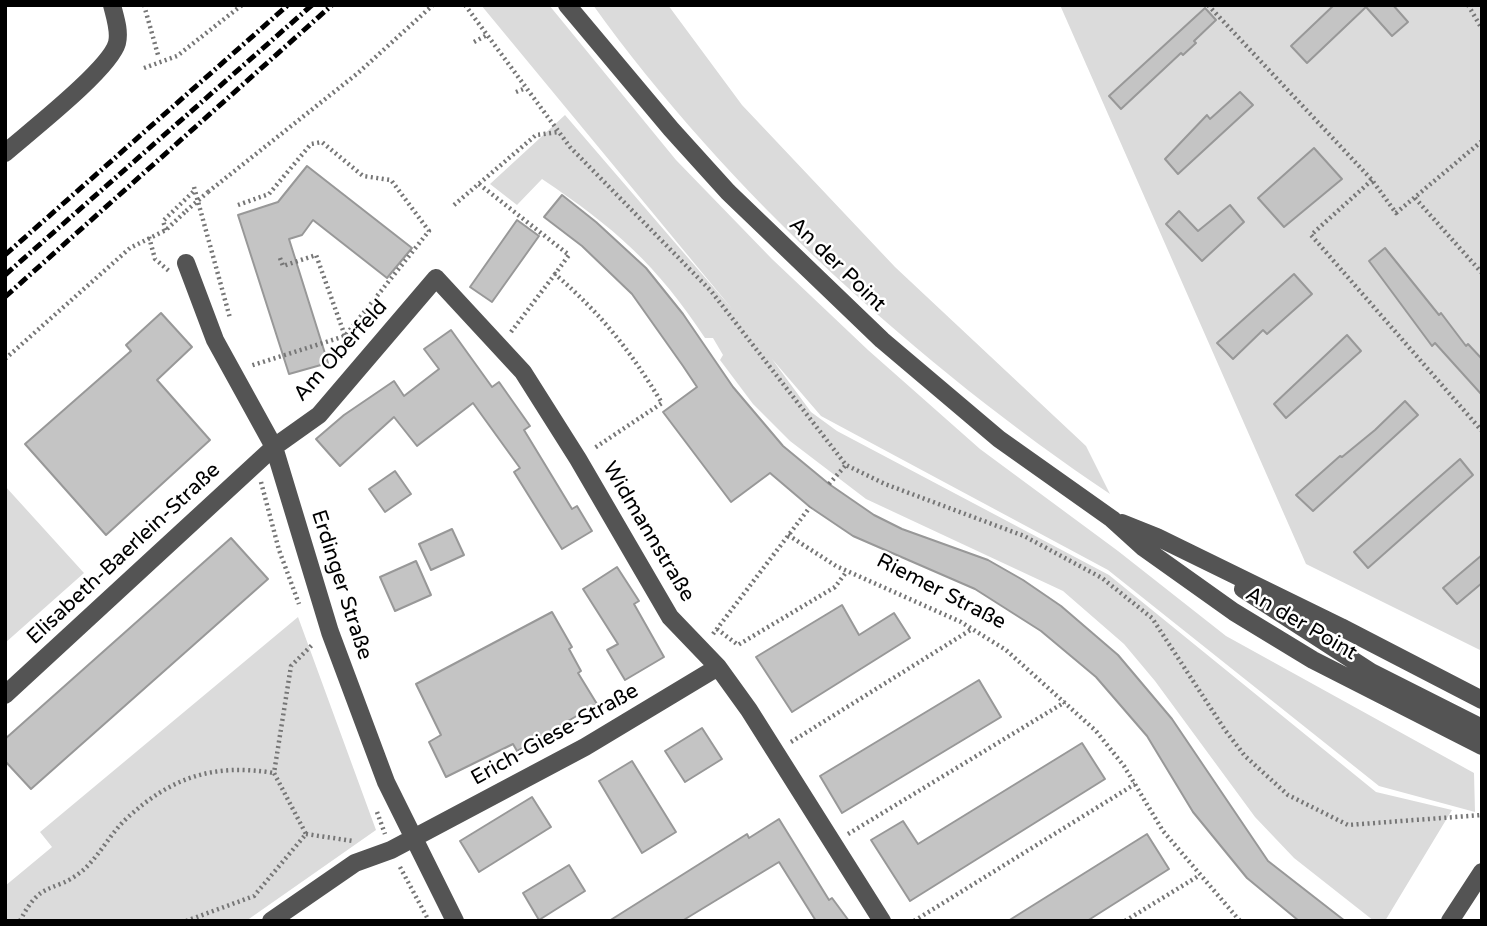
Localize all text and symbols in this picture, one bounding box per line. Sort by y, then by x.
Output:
street label: An der Point [783,213,891,317]
street label: Am Oberfeld [289,295,393,407]
street label: Elisabeth-Baerlein-Straße [22,458,226,650]
street label: Widmannstraße [596,458,700,606]
street label: Erdinger Straße [305,507,377,663]
street label: Riemer Straße [872,549,1010,635]
street label: An der Point [1241,582,1361,666]
street label: Erich-Giese-Straße [467,679,643,791]

